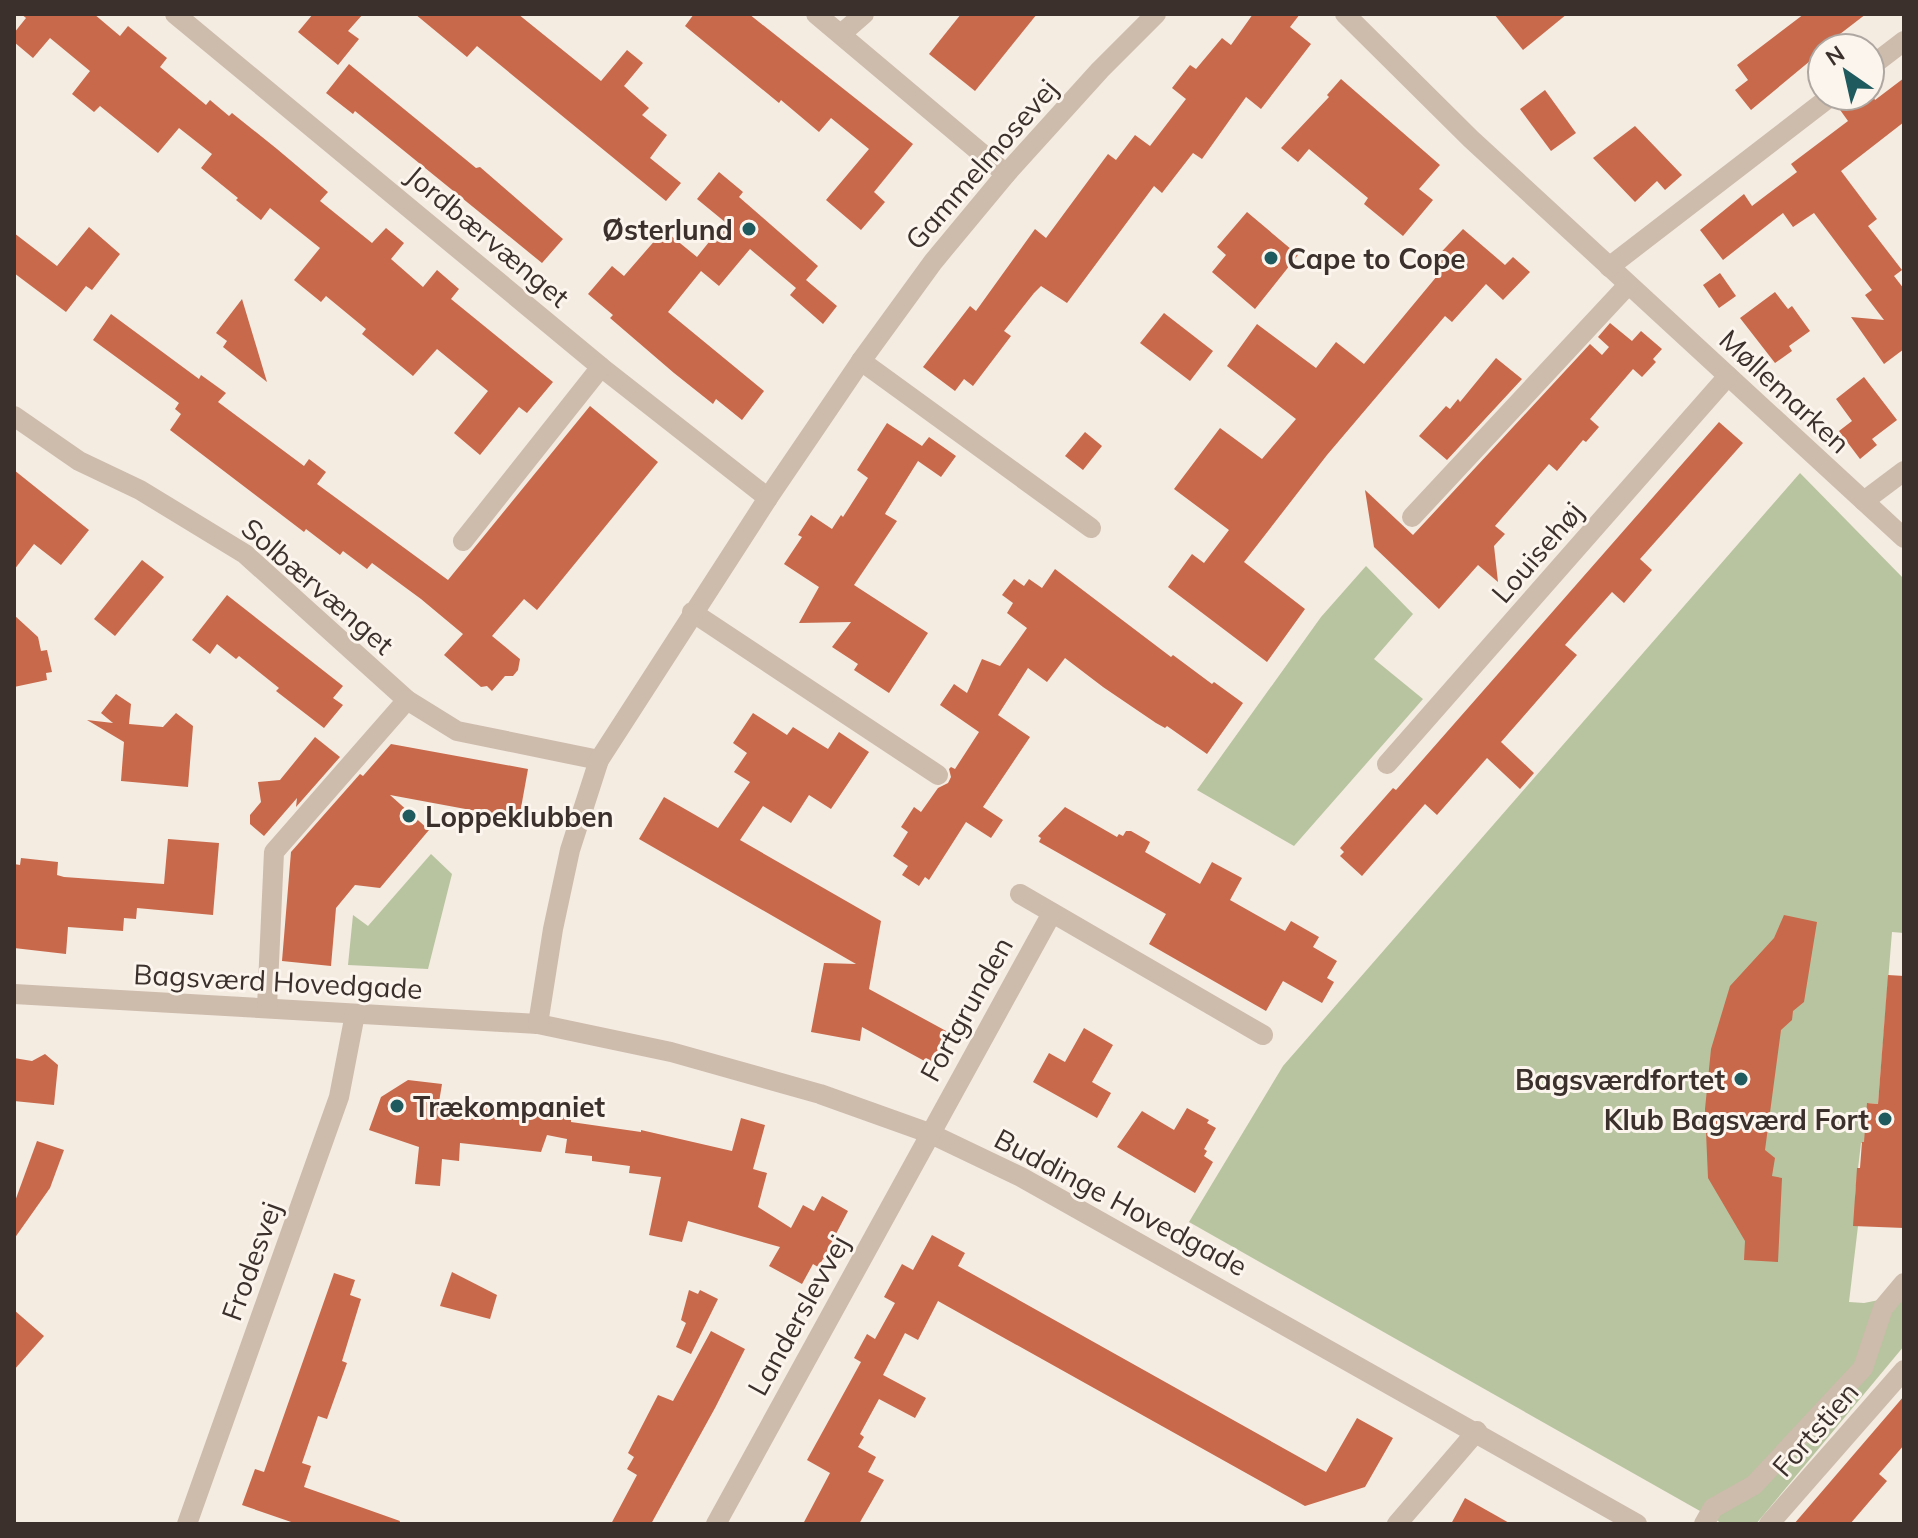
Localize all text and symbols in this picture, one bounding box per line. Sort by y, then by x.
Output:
north arrow [1806,32,1886,112]
text: N [1820,39,1850,72]
street label: Gammelmosevej [897,72,1065,256]
street label: Jordbærvænget [399,158,577,314]
place label: Østerlund [602,212,733,247]
marker: Østerlund [740,220,758,238]
place label: Cape to Cope [1287,241,1466,276]
marker: Cape to Cope [1262,249,1280,267]
street label: Møllemarken [1712,322,1858,460]
street label: Louisehøj [1484,494,1590,610]
street label: Solbærvænget [235,510,401,662]
place label: Loppeklubben [425,799,614,834]
marker: Loppeklubben [400,807,418,825]
street label: Fortgrunden [912,931,1020,1087]
street label: Bagsværd Hovedgade [133,956,423,1006]
place label: Bagsværdfortet [1515,1062,1725,1097]
marker: Bagsværdfortet [1732,1070,1750,1088]
place label: Trækompaniet [413,1089,606,1124]
marker: Trækompaniet [388,1097,406,1115]
place label: Klub Bagsværd Fort [1604,1102,1869,1137]
marker: Klub Bagsværd Fort [1876,1110,1894,1128]
street label: Buddinge Hovedgade [989,1121,1253,1283]
street label: Frodesvej [213,1197,289,1325]
street label: Landerslevvej [740,1229,856,1401]
street label: Fortstien [1764,1375,1866,1483]

